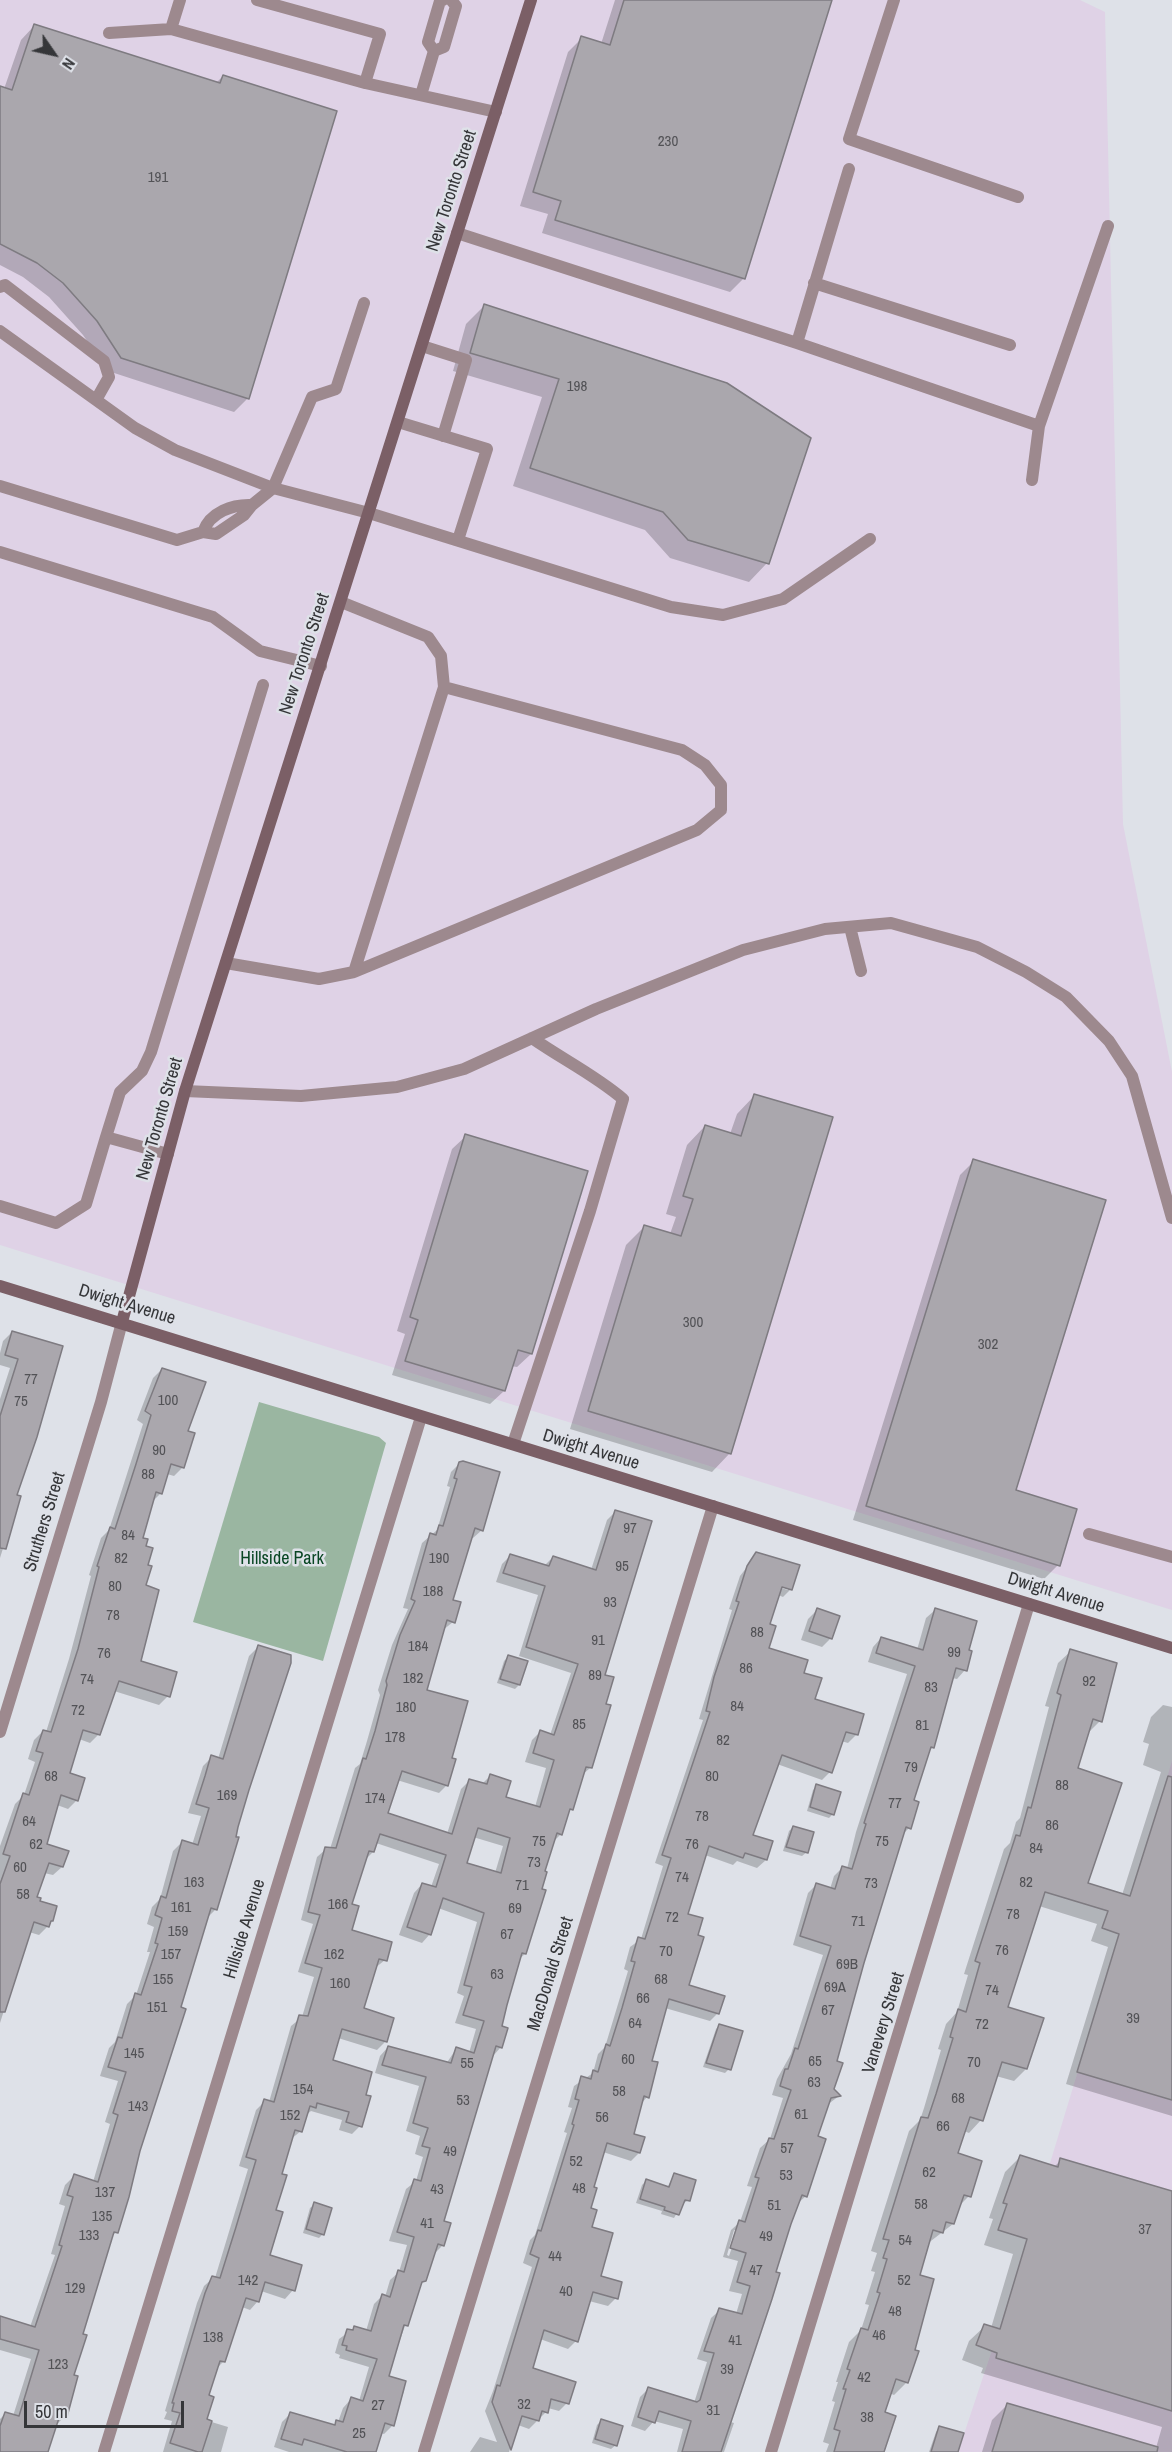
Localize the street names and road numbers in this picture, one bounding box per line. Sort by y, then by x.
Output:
street label: New Toronto Street [422,128,482,254]
street label: New Toronto Street [275,591,335,717]
street label: New Toronto Street [132,1055,188,1183]
street label: Dwight Avenue [76,1280,178,1330]
street label: Dwight Avenue [540,1425,642,1475]
street label: Struthers Street [20,1469,70,1575]
street label: Dwight Avenue [1005,1568,1107,1618]
street label: Hillside Avenue [220,1877,270,1981]
street label: MacDonald Street [523,1914,579,2034]
street label: Vanevery Street [858,1970,910,2076]

